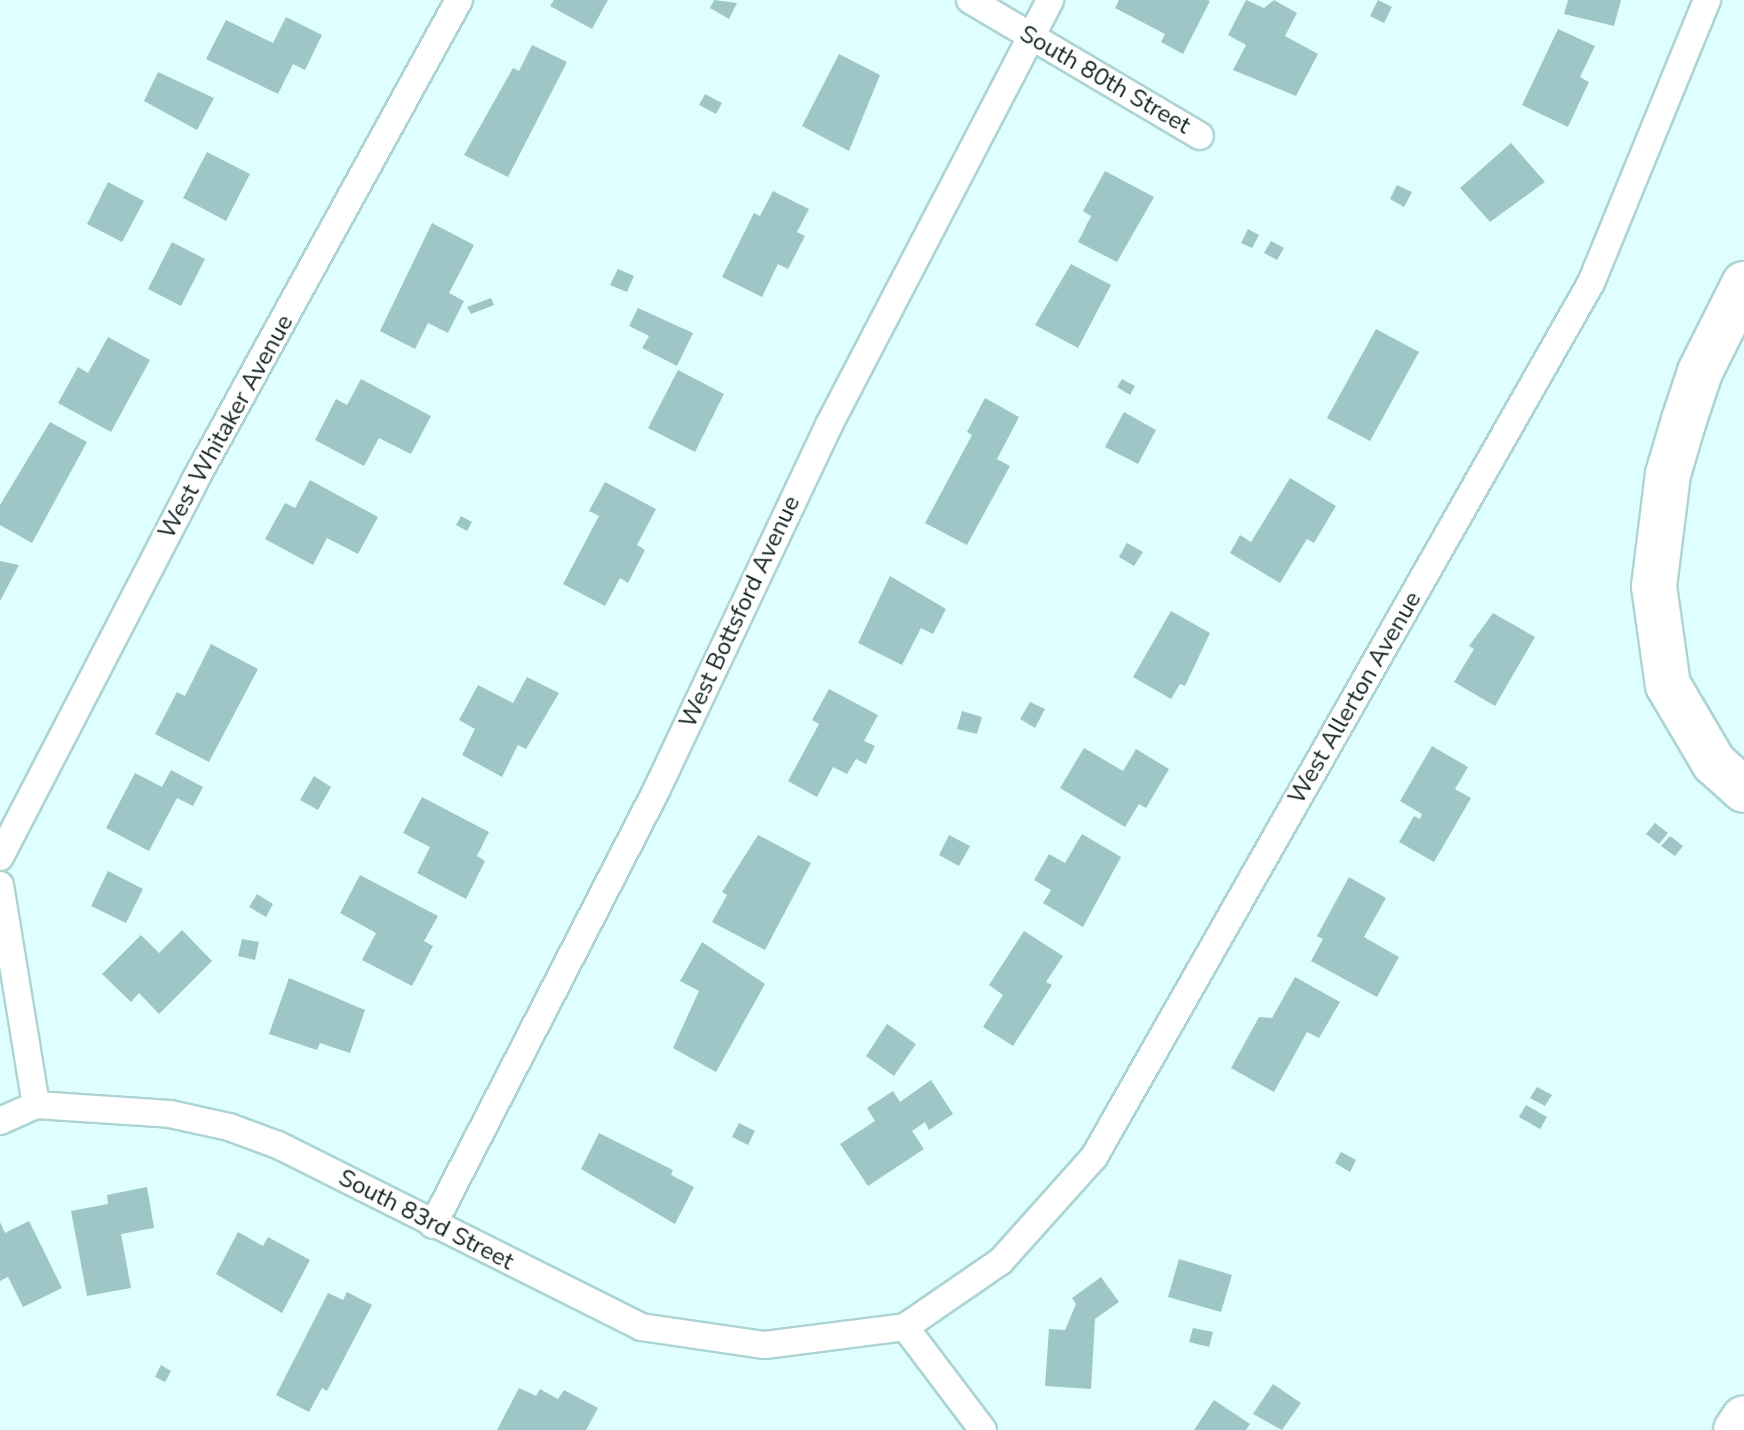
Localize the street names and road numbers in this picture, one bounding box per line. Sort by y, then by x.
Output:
street label: South 80th Street [1015,19,1195,141]
street label: West Whitaker Avenue [152,310,300,544]
street label: West Bottsford Avenue [674,491,806,733]
street label: West Allerton Avenue [1282,587,1428,809]
street label: South 83rd Street [334,1163,518,1277]

